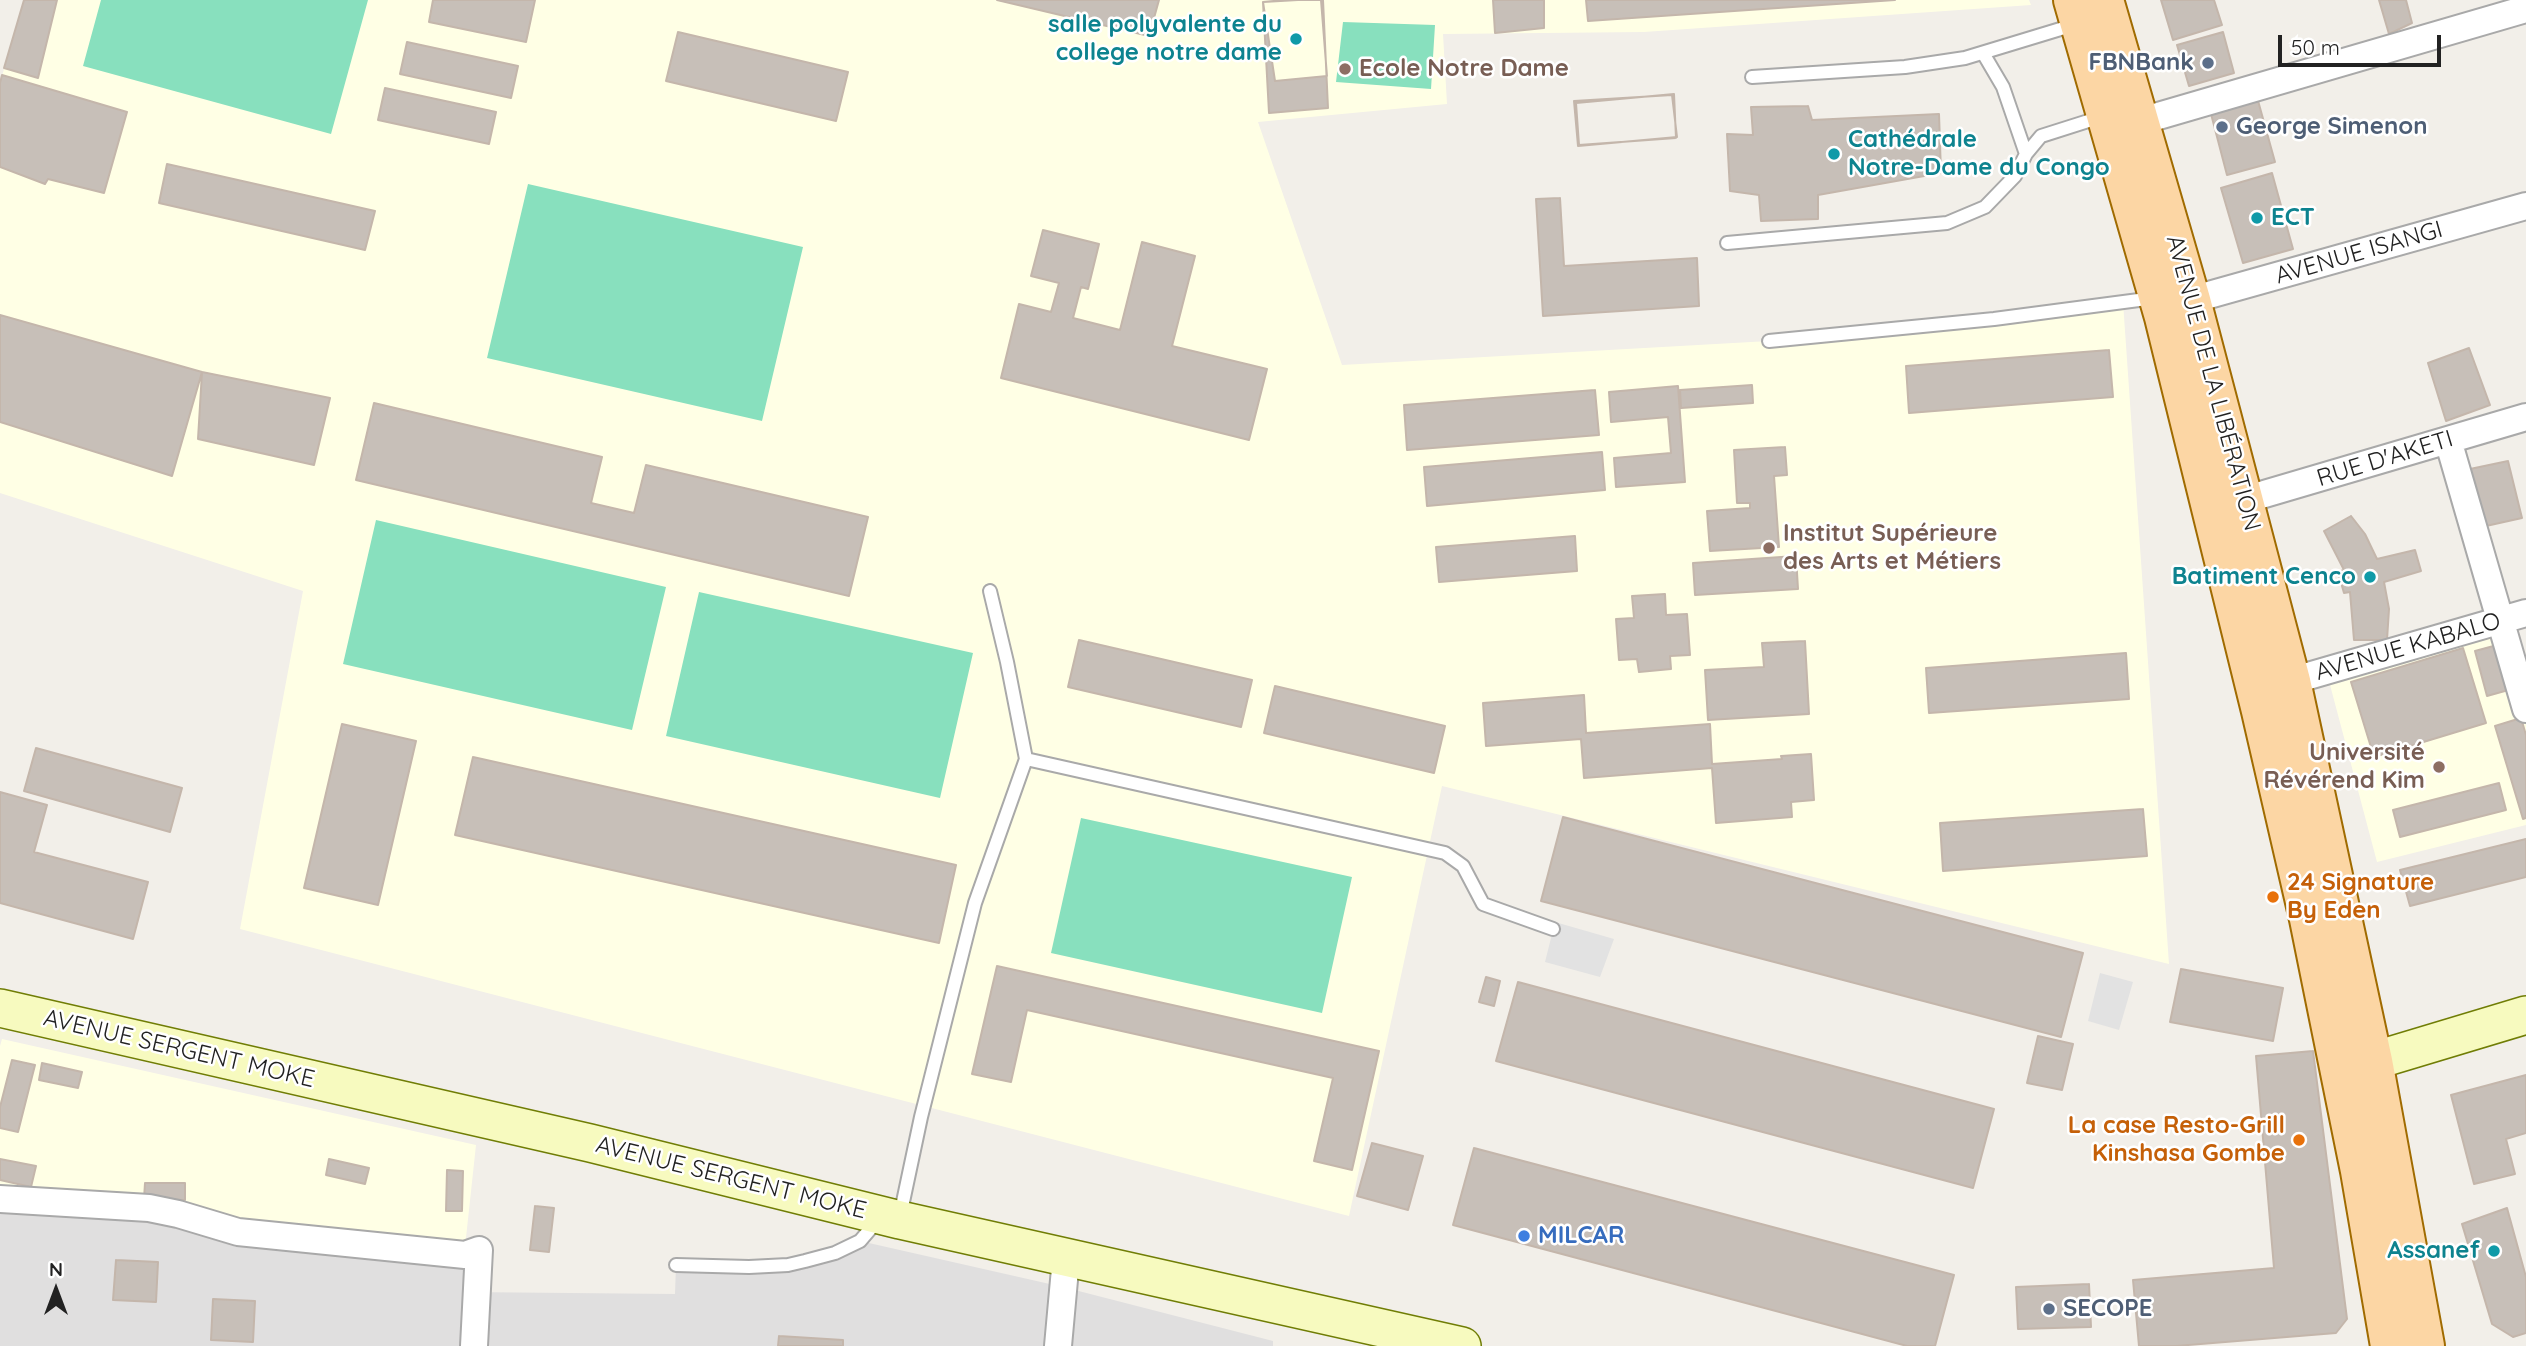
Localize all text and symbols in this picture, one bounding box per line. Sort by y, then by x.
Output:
place label: salle polyvalente du college notre dame [1048,11,1282,67]
scale bar [2281,21,2444,65]
marker: salle polyvalente du college notre dame [1288,31,1304,47]
text: 50 m [2291,34,2340,60]
place label: FBNBank [2088,49,2194,77]
place label: Ecole Notre Dame [1359,55,1569,83]
marker: FBNBank [2200,55,2216,71]
marker: Ecole Notre Dame [1337,61,1353,77]
place label: George Simenon [2236,113,2427,141]
marker: George Simenon [2214,119,2230,135]
place label: Cathédrale Notre-Dame du Congo [1848,126,2110,182]
marker: Cathédrale Notre-Dame du Congo [1826,146,1842,162]
place label: ECT [2271,204,2315,232]
marker: ECT [2249,210,2265,226]
street label: AVENUE ISANGI [2272,215,2446,291]
street label: AVENUE DE LA LIBÉRATION [2160,232,2266,534]
street label: RUE D'AKETI [2313,425,2457,493]
place label: Institut Supérieure des Arts et Métiers [1783,520,2001,576]
marker: Institut Supérieure des Arts et Métiers [1761,540,1777,556]
place label: Batiment Cenco [2172,563,2356,591]
marker: Batiment Cenco [2362,569,2378,585]
street label: AVENUE KABALO [2312,607,2504,687]
place label: Université Révérend Kim [2263,739,2425,795]
marker: Université Révérend Kim [2431,759,2447,775]
place label: 24 Signature By Eden [2287,869,2434,925]
marker: 24 Signature By Eden [2265,889,2281,905]
street label: AVENUE SERGENT MOKE [41,1004,317,1094]
place label: La case Resto-Grill Kinshasa Gombe [2068,1112,2285,1168]
street label: AVENUE SERGENT MOKE [593,1130,869,1226]
marker: La case Resto-Grill Kinshasa Gombe [2291,1132,2307,1148]
place label: MILCAR [1538,1222,1624,1250]
marker: MILCAR [1516,1228,1532,1244]
place label: Assanef [2387,1237,2480,1265]
marker: Assanef [2486,1243,2502,1259]
north arrow [21,1255,91,1325]
text: N [49,1257,63,1281]
place label: SECOPE [2063,1295,2153,1323]
marker: SECOPE [2041,1301,2057,1317]

